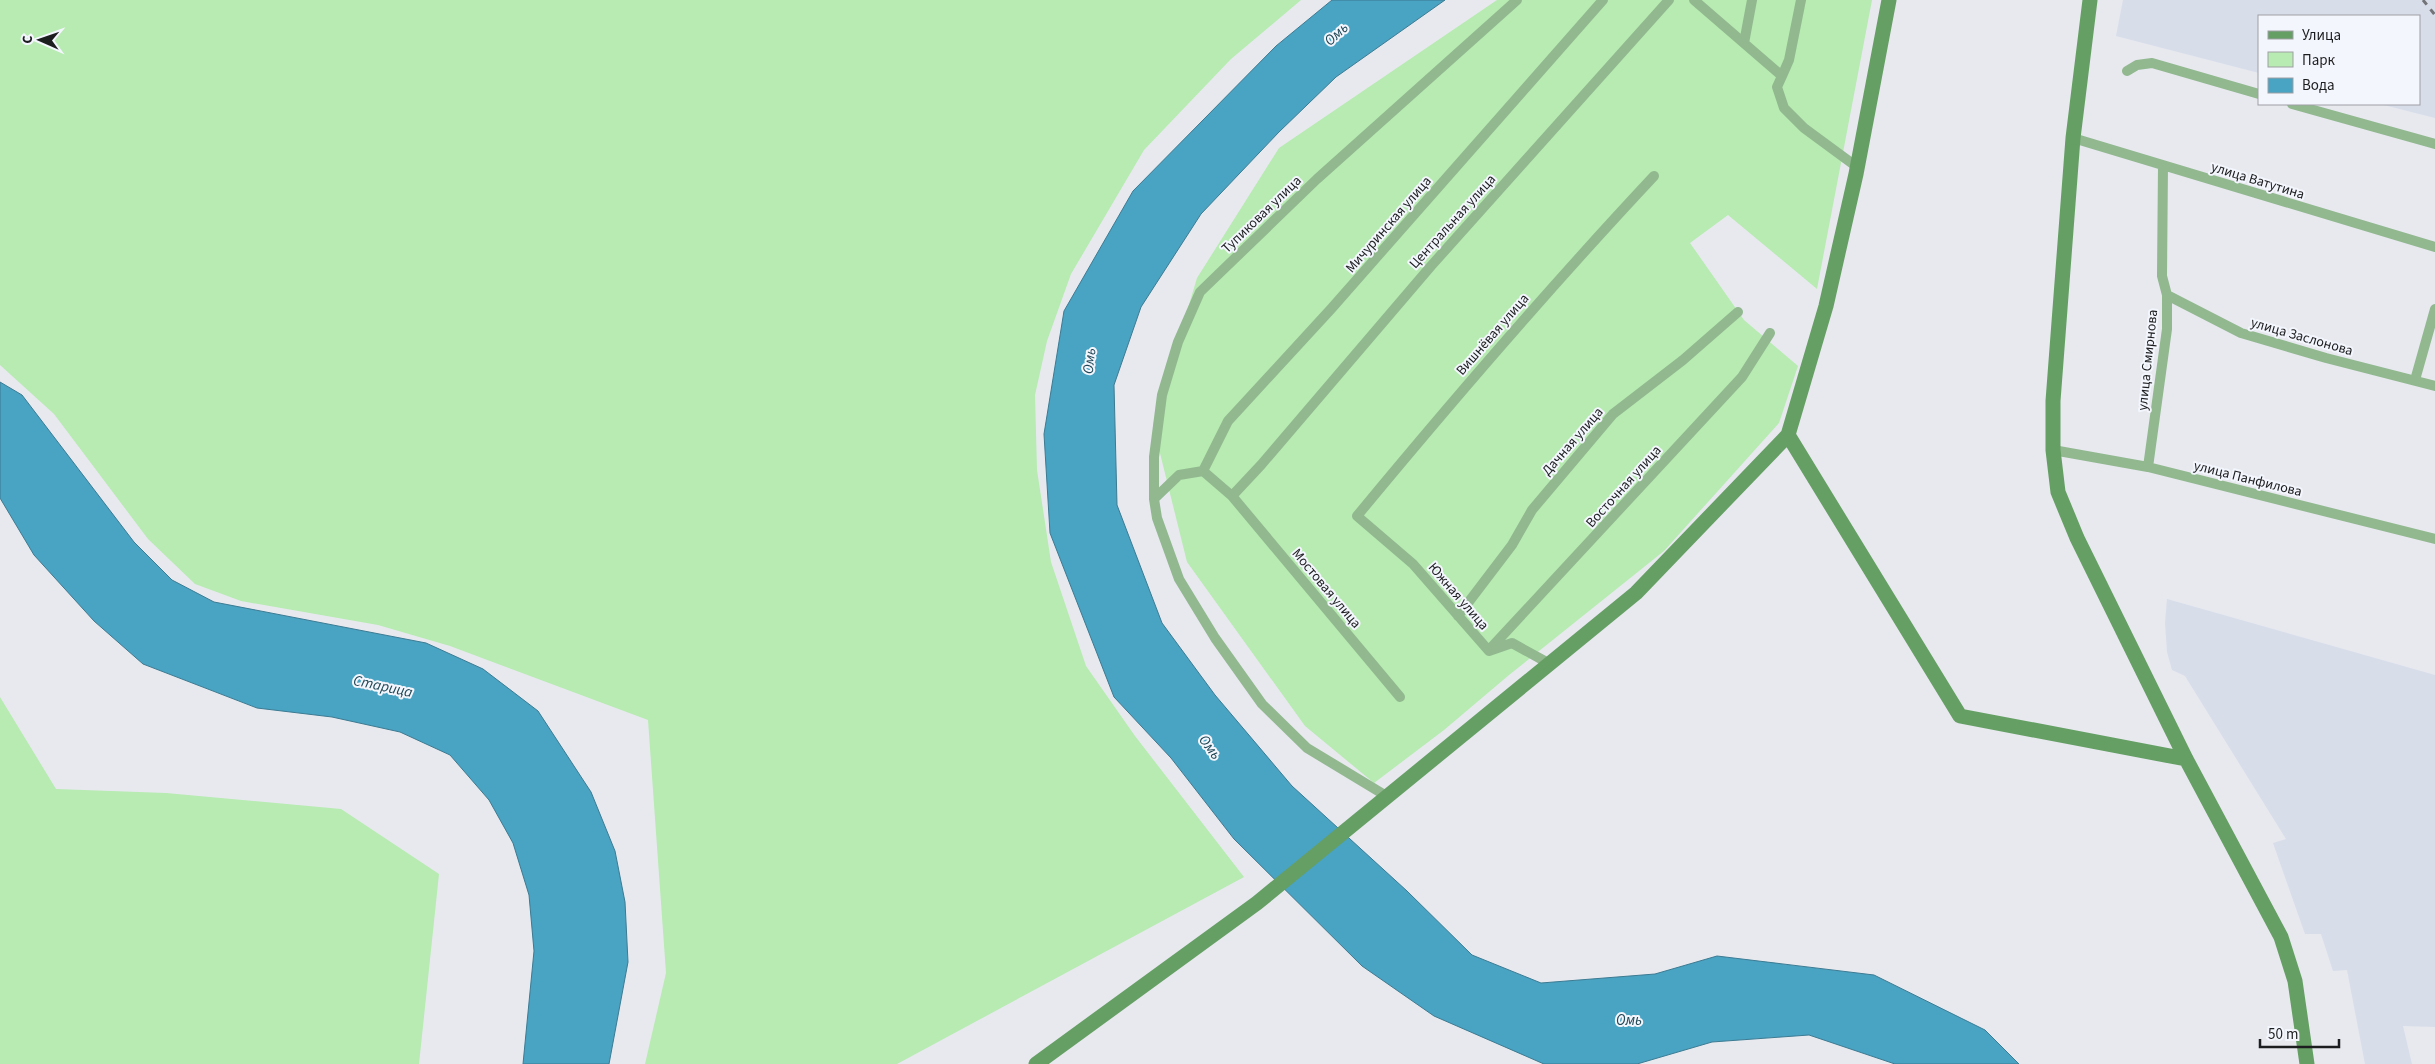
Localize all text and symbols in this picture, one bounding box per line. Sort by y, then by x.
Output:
north arrow [15,15,65,65]
legend [2258,15,2420,105]
water label: Омь [1320,18,1353,51]
text: Улица [2302,25,2341,46]
text: С [18,35,38,44]
text: Парк [2302,50,2336,71]
text: Вода [2302,75,2335,96]
street label: улица Ватутина [2208,157,2307,205]
street label: Центральная улица [1405,170,1501,273]
street label: Тупиковая улица [1217,171,1306,258]
street label: Мичуринская улица [1341,172,1436,277]
street label: Вишнёвая улица [1452,289,1534,380]
street label: улица Смирнова [2133,309,2163,412]
street label: улица Заслонова [2248,313,2355,361]
water label: Омь [1077,347,1102,375]
street label: Дачная улица [1537,403,1608,480]
street label: Восточная улица [1581,441,1666,532]
street label: улица Панфилова [2192,456,2304,502]
street label: Мостовая улица [1287,544,1366,633]
street label: Южная улица [1423,558,1493,635]
water label: Старица [351,670,415,703]
water label: Омь [1193,731,1226,764]
water label: Омь [1616,1010,1642,1031]
scale bar [2260,1016,2339,1048]
text: 50 m [2268,1024,2298,1045]

